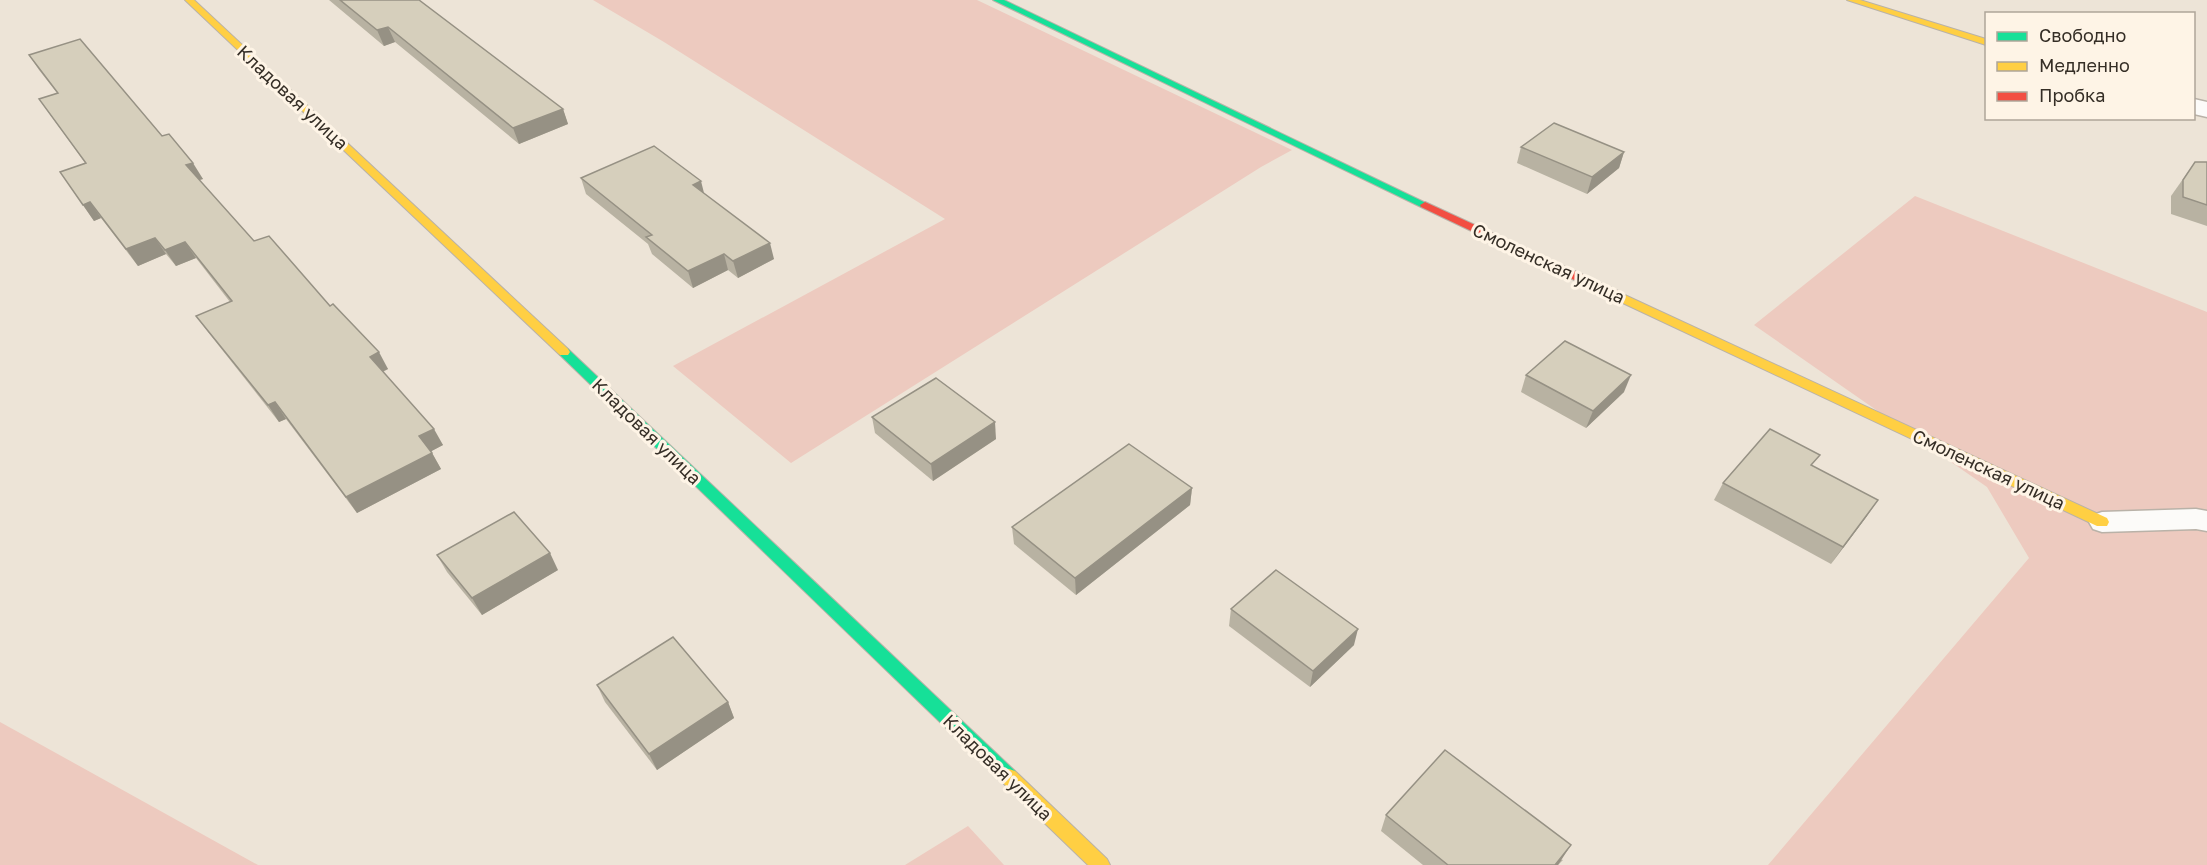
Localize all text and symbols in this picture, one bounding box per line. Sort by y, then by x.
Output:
legend [1985,12,2195,120]
text: Свободно [2039,24,2126,46]
street label: Кладовая улица [233,40,353,154]
text: Медленно [2039,54,2130,76]
text: Пробка [2039,84,2105,106]
street label: Смоленская улица [1469,218,1629,308]
street label: Кладовая улица [588,373,706,489]
street label: Смоленская улица [1909,424,2069,514]
street label: Кладовая улица [939,709,1057,825]

